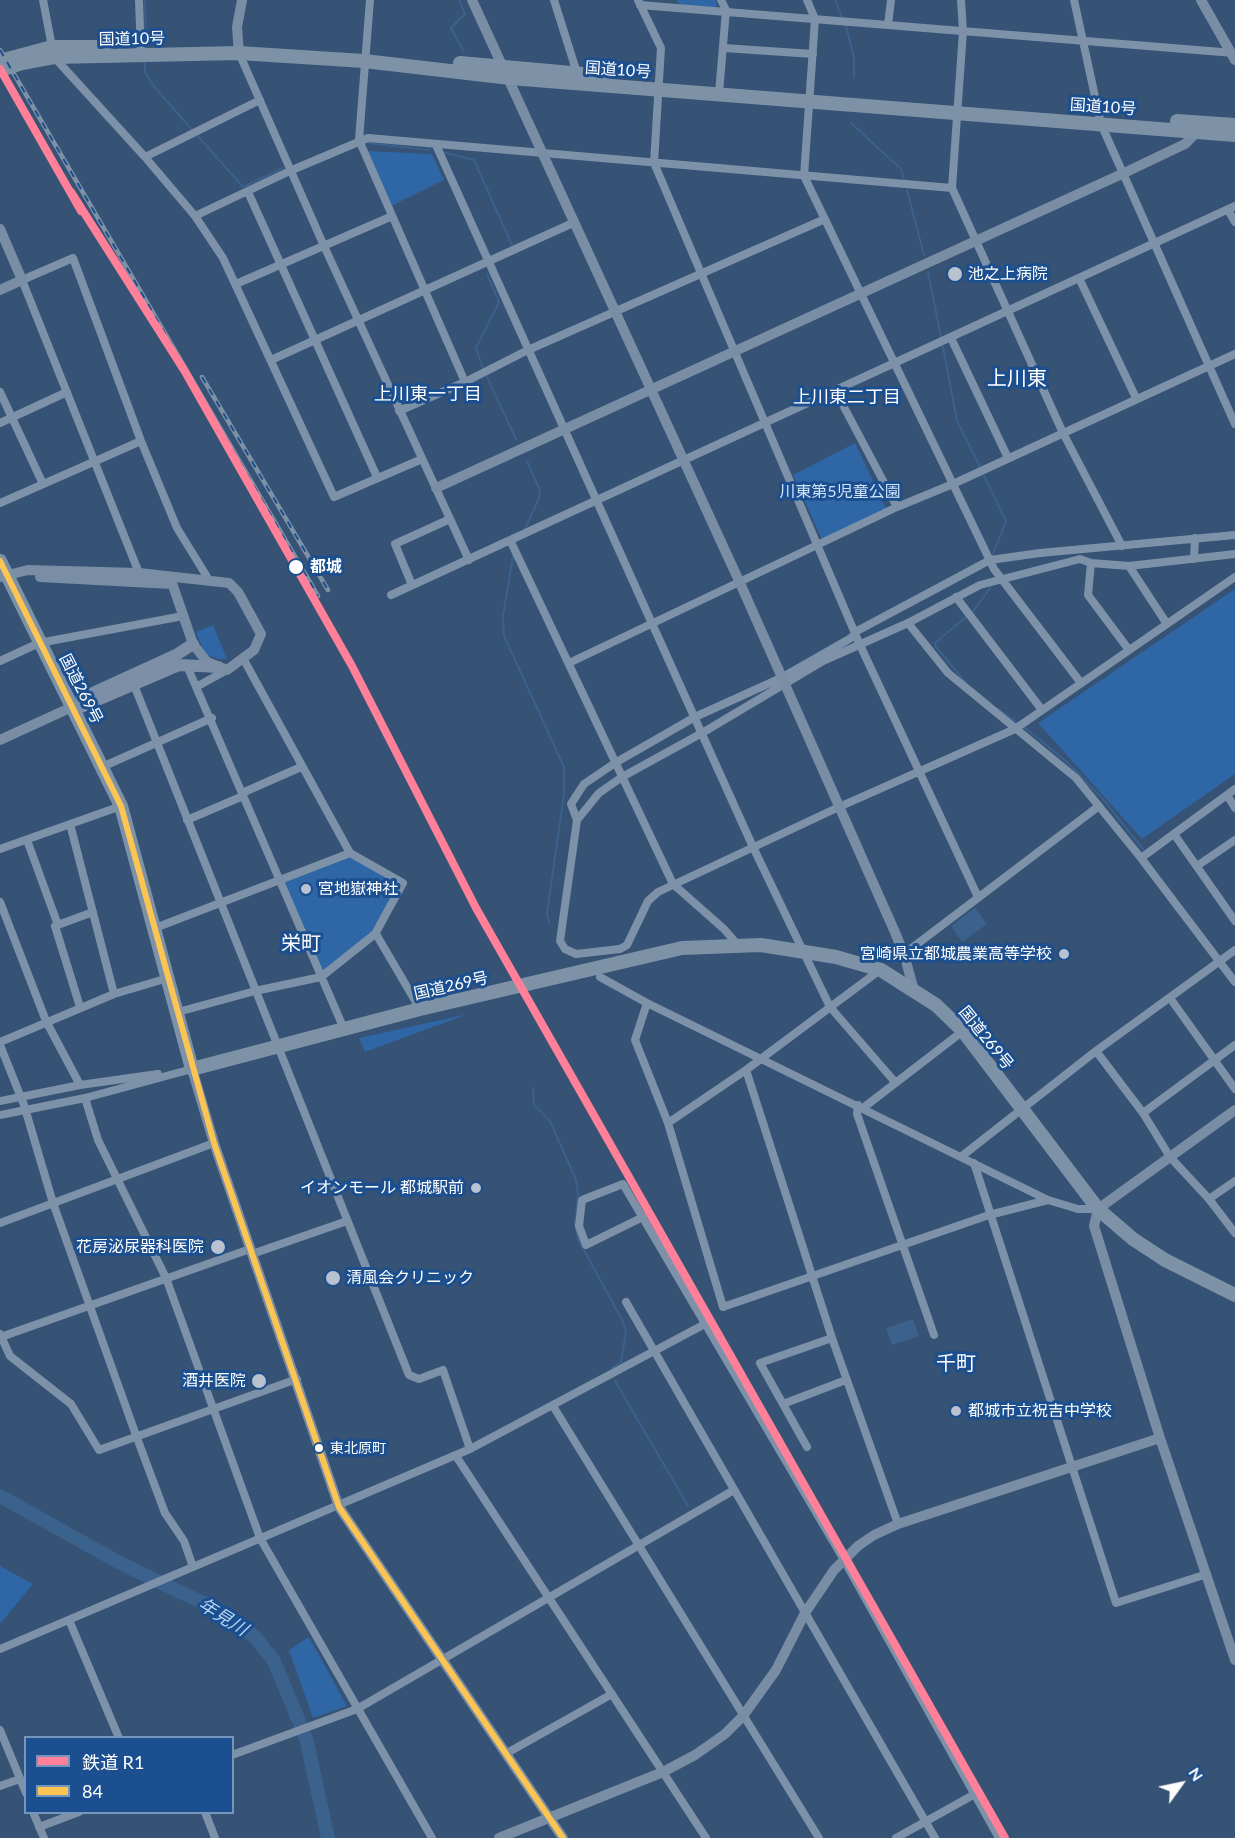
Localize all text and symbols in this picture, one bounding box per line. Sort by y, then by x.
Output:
street label: 国道10号 [99,29,165,49]
street label: 国道10号 [584,58,652,82]
street label: 国道10号 [1069,95,1137,119]
place label: 池之上病院 [968,264,1048,284]
marker: 池之上病院 [946,265,964,283]
district label: 上川東 [987,367,1047,391]
district label: 上川東一丁目 [374,383,482,405]
district label: 上川東二丁目 [793,386,901,408]
park label: 川東第5児童公園 [779,482,901,502]
place label: 都城 [310,557,342,577]
marker: 都城 [287,558,305,576]
street label: 国道269号 [55,651,107,727]
place label: 宮地嶽神社 [318,879,398,899]
marker: 宮地嶽神社 [299,882,313,896]
district label: 栄町 [281,932,321,956]
place label: 宮崎県立都城農業高等学校 [860,944,1052,964]
marker: 宮崎県立都城農業高等学校 [1057,947,1071,961]
street label: 国道269号 [412,968,490,1004]
street label: 国道269号 [955,1002,1017,1074]
place label: イオンモール 都城駅前 [300,1178,464,1198]
marker: イオンモール 都城駅前 [469,1181,483,1195]
place label: 花房泌尿器科医院 [76,1237,204,1257]
marker: 花房泌尿器科医院 [209,1238,227,1256]
place label: 清風会クリニック [346,1268,474,1288]
marker: 清風会クリニック [324,1269,342,1287]
district label: 千町 [936,1352,976,1376]
place label: 酒井医院 [182,1371,246,1391]
marker: 酒井医院 [250,1372,268,1390]
place label: 都城市立祝吉中学校 [968,1401,1112,1421]
marker: 都城市立祝吉中学校 [949,1404,963,1418]
place label: 東北原町 [330,1440,386,1456]
marker: 東北原町 [313,1442,325,1454]
water label: 年見川 [194,1594,252,1640]
legend [24,1736,234,1814]
text: 鉄道 R1 [82,1751,144,1773]
north arrow [1151,1754,1211,1814]
text: N [1185,1764,1208,1784]
text: 84 [82,1780,103,1802]

